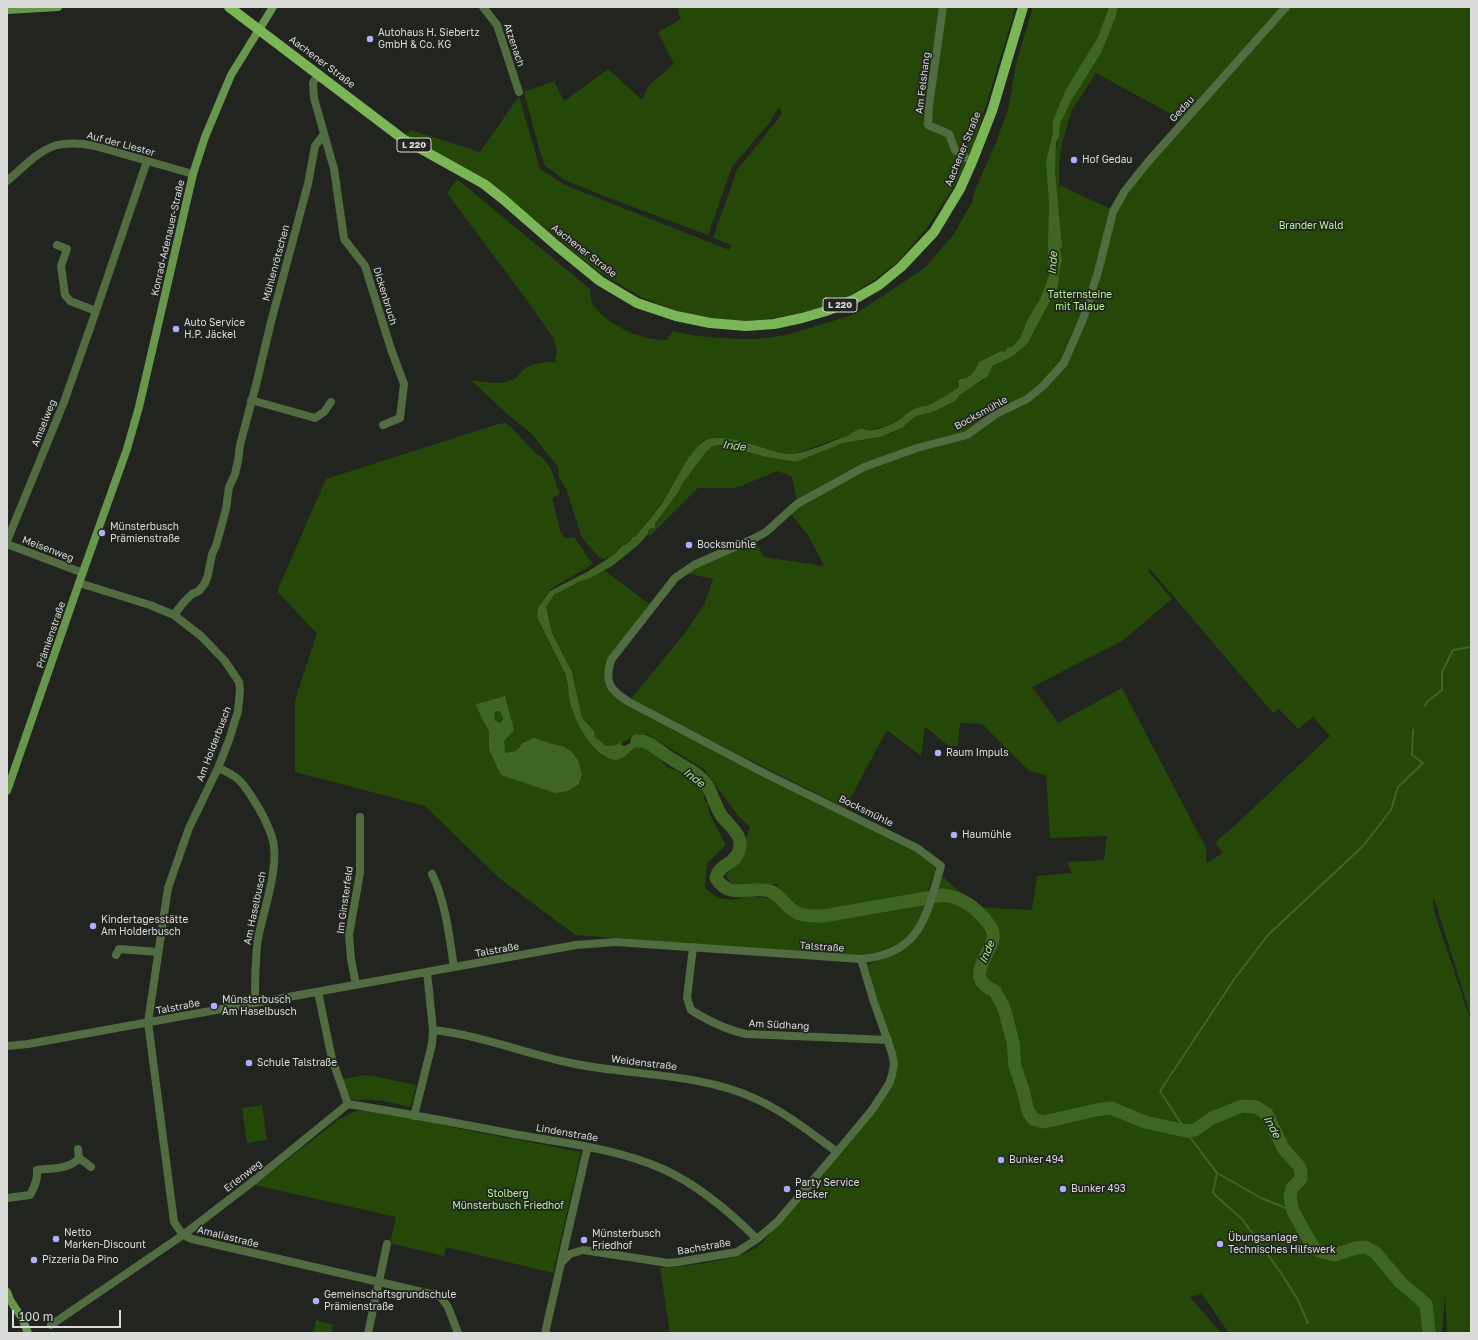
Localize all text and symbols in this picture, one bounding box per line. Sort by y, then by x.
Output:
street label: Atzenach [501,22,527,68]
place label: Autohaus H. Siebertz GmbH & Co. KG [378,27,480,50]
street label: Aachener Straße [287,33,357,91]
marker: Autohaus H. Siebertz GmbH & Co. KG [365,34,375,44]
street label: Am Felshang [913,51,933,115]
street label: Gedau [1167,94,1197,124]
street label: Aachener Straße [943,110,983,188]
street label: Auf der Liester [86,129,156,159]
road number: L 220 [397,138,431,152]
place label: Hof Gedau [1082,154,1132,166]
marker: Hof Gedau [1069,155,1079,165]
street label: Konrad-Adenauer-Straße [149,179,187,297]
park label: Brander Wald [1279,220,1343,232]
street label: Aachener Straße [549,222,619,280]
street label: Mühlenrötschen [260,224,292,302]
water label: Inde [1046,251,1060,275]
street label: Dickenbruch [370,265,400,327]
park label: Tatternsteine mit Talaue [1048,289,1112,312]
road number: L 220 [823,298,857,312]
place label: Auto Service H.P. Jäckel [184,317,245,340]
marker: Auto Service H.P. Jäckel [171,324,181,334]
street label: Bocksmühle [952,393,1010,433]
street label: Amselweg [29,398,59,448]
water label: Inde [722,438,746,454]
place label: Münsterbusch Prämienstraße [110,521,180,544]
marker: Münsterbusch Prämienstraße [97,528,107,538]
street label: Meisenweg [21,534,75,564]
place label: Bocksmühle [697,539,756,551]
marker: Bocksmühle [684,540,694,550]
street label: Prämienstraße [34,600,68,670]
street label: Am Holderbusch [194,705,234,783]
place label: Raum Impuls [946,747,1008,759]
marker: Raum Impuls [933,748,943,758]
water label: Inde [681,766,707,790]
street label: Bocksmühle [837,793,895,829]
place label: Haumühle [962,829,1011,841]
marker: Haumühle [949,830,959,840]
street label: Im Ginsterfeld [334,865,356,935]
street label: Am Haselbusch [241,870,269,946]
place label: Kindertagesstätte Am Holderbusch [101,914,188,938]
marker: Kindertagesstätte Am Holderbusch [88,921,98,931]
street label: Talstraße [799,939,845,955]
water label: Inde [976,939,998,965]
street label: Talstraße [474,940,520,960]
place label: Münsterbusch Am Haselbusch [222,994,297,1018]
street label: Talstraße [155,997,201,1017]
marker: Münsterbusch Am Haselbusch [209,1001,219,1011]
street label: Am Südhang [748,1017,810,1033]
street label: Weidenstraße [610,1053,678,1073]
place label: Schule Talstraße [257,1057,337,1069]
marker: Schule Talstraße [244,1058,254,1068]
water label: Inde [1261,1114,1283,1140]
street label: Lindenstraße [535,1122,599,1144]
place label: Bunker 494 [1009,1154,1064,1166]
marker: Bunker 494 [996,1155,1006,1165]
street label: Erlenweg [222,1157,264,1195]
place label: Party Service Becker [795,1177,859,1200]
place label: Bunker 493 [1071,1183,1126,1195]
marker: Party Service Becker [782,1184,792,1194]
marker: Bunker 493 [1058,1184,1068,1194]
park label: Stolberg Münsterbusch Friedhof [452,1188,564,1212]
street label: Amaliastraße [196,1224,260,1250]
place label: Netto Marken-Discount [64,1227,146,1250]
place label: Münsterbusch Friedhof [592,1228,661,1252]
place label: Übungsanlage Technisches Hilfswerk [1228,1232,1336,1256]
marker: Netto Marken-Discount [51,1234,61,1244]
marker: Münsterbusch Friedhof [579,1235,589,1245]
street label: Bachstraße [676,1236,732,1258]
marker: Übungsanlage Technisches Hilfswerk [1215,1239,1225,1249]
place label: Pizzeria Da Pino [42,1254,119,1266]
marker: Pizzeria Da Pino [29,1255,39,1265]
place label: Gemeinschaftsgrundschule Prämienstraße [324,1289,456,1312]
marker: Gemeinschaftsgrundschule Prämienstraße [311,1296,321,1306]
scale bar [14,1302,123,1328]
text: 100 m [19,1309,53,1324]

